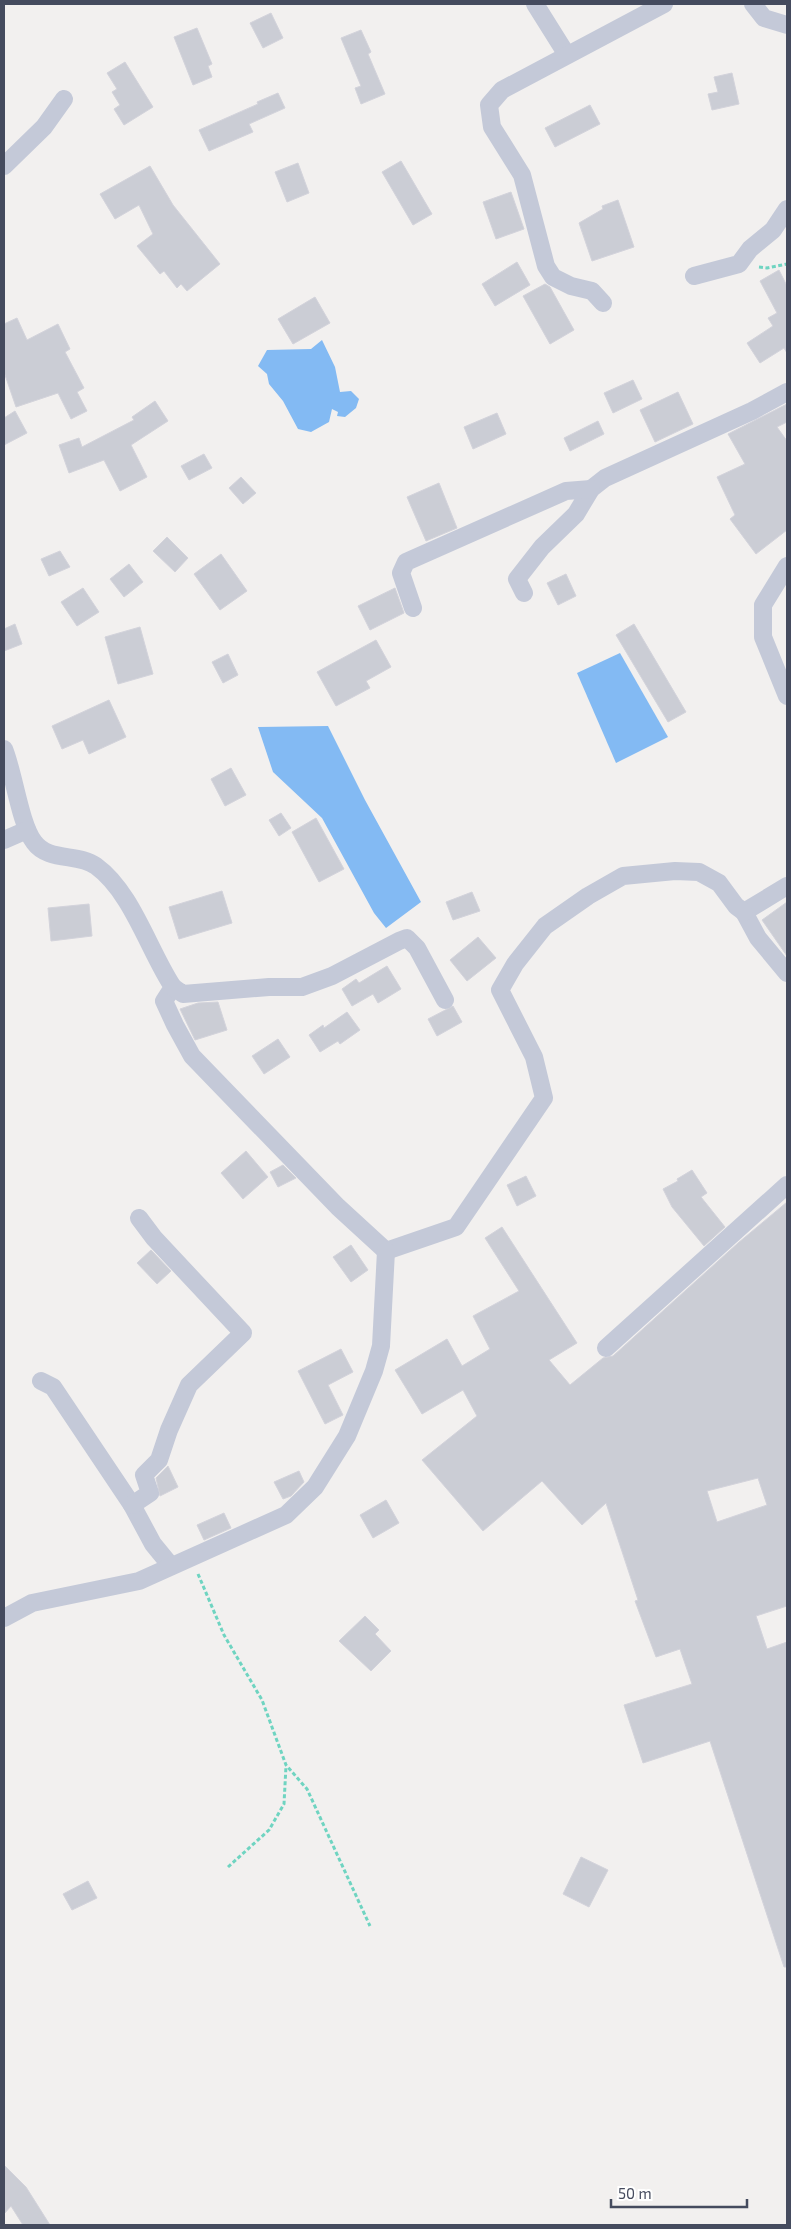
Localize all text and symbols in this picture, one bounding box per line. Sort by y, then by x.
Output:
scale bar [611,2176,747,2208]
text: 50 m [618,2184,652,2202]

